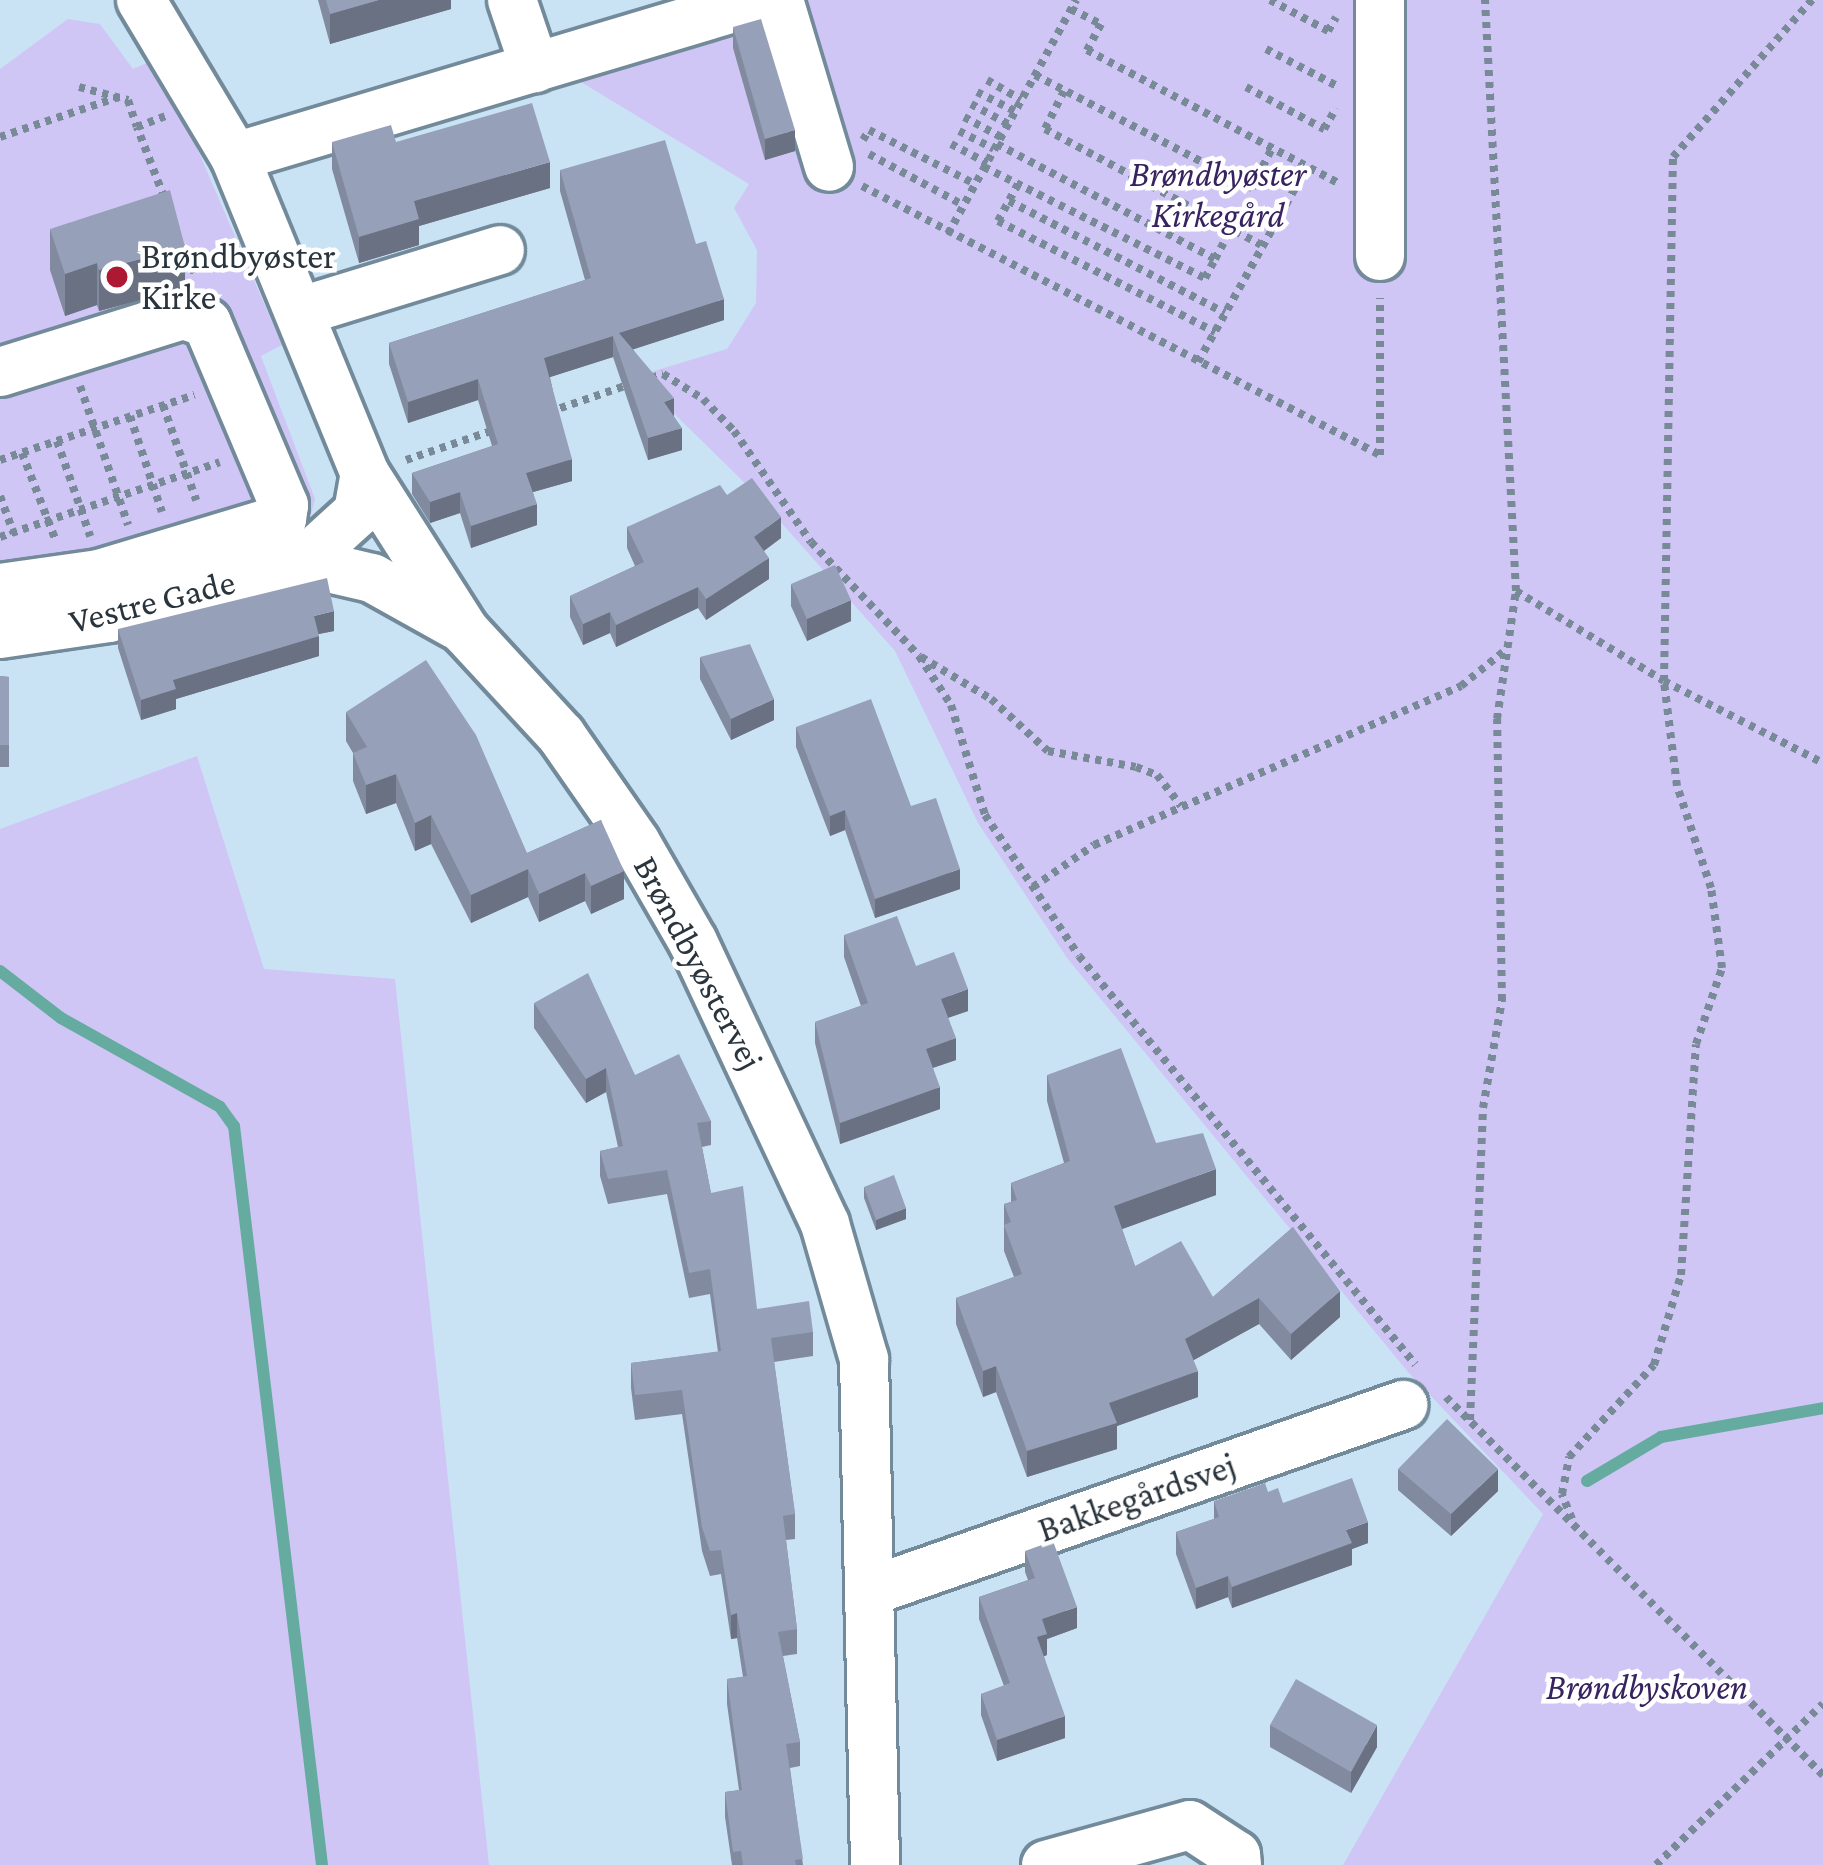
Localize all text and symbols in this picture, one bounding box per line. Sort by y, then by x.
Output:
park label: Brøndbyøster Kirkegård [1130,152,1306,237]
place label: Brøndbyøster Kirke [141,234,336,319]
marker: Brøndbyøster Kirke [104,264,130,290]
street label: Vestre Gade [64,561,240,643]
street label: Brøndbyøstervej [624,849,772,1077]
street label: Bakkegårdsvej [1033,1444,1241,1552]
park label: Brøndbyskoven [1546,1666,1748,1710]

